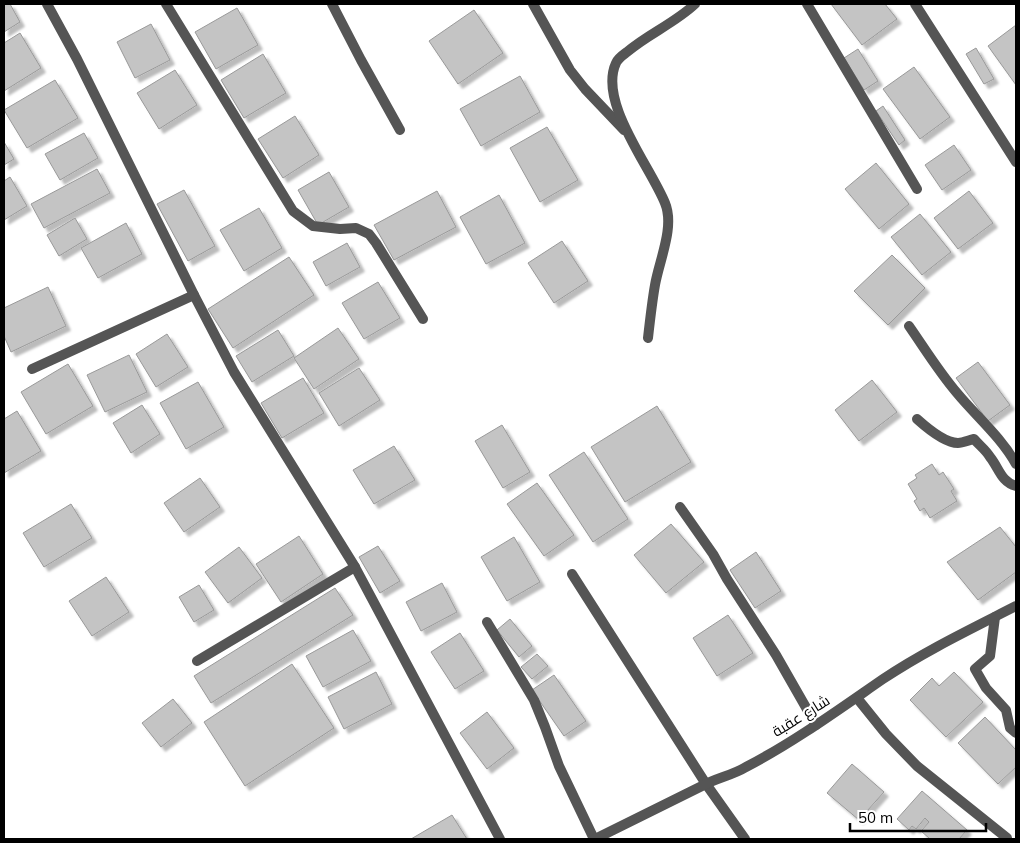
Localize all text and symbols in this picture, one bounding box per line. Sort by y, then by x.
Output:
street label: شارع عقبة [768,690,834,742]
scale bar [850,800,986,832]
text: 50 m [858,808,893,827]

